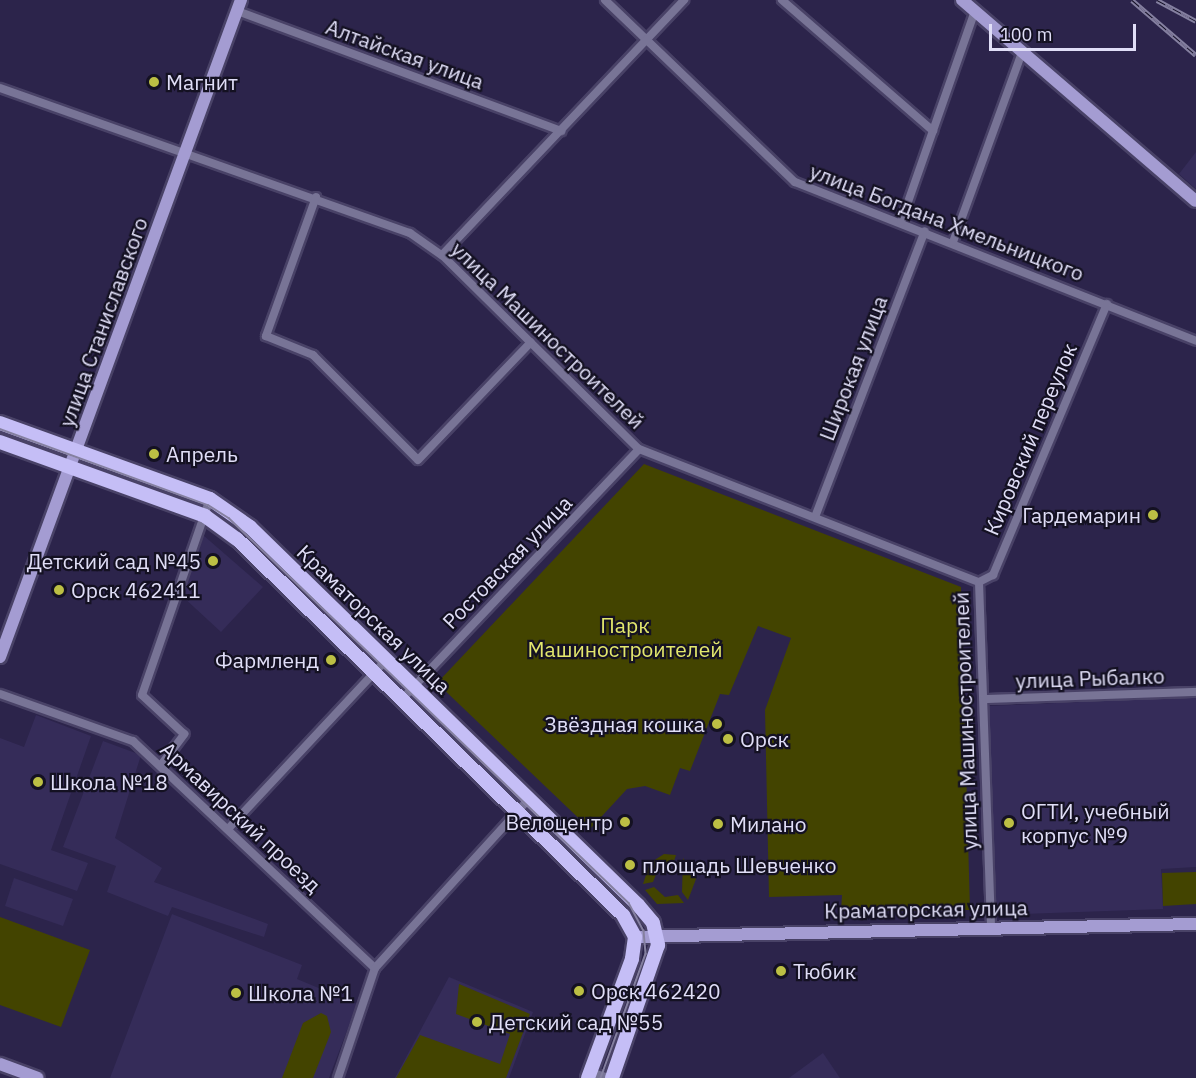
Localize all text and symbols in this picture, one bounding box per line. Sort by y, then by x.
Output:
scale bar [992,12,1139,50]
street label: Алтайская улица [323,14,487,94]
text: 100 m [1000,23,1052,46]
place label: Магнит [166,69,238,95]
marker: Магнит [147,75,161,89]
street label: улица Богдана Хмельницкого [806,158,1088,286]
street label: улица Станиславского [53,214,153,430]
street label: улица Машиностроителей [446,236,650,434]
street label: Широкая улица [814,292,892,444]
street label: Кировский переулок [978,339,1082,539]
place label: Апрель [166,441,238,467]
marker: Апрель [147,447,161,461]
street label: Ростовская улица [437,490,577,634]
place label: Гардемарин [1022,502,1141,528]
marker: Гардемарин [1146,508,1160,522]
street label: Краматорская улица [292,539,456,699]
place label: Детский сад №45 [27,548,201,574]
marker: Детский сад №45 [206,554,220,568]
place label: Орск 462411 [71,577,201,603]
marker: Орск 462411 [52,583,66,597]
street label: улица Машиностроителей [948,591,982,851]
park label: Парк Машиностроителей [527,612,723,662]
place label: Фармленд [215,647,319,673]
marker: Фармленд [324,653,338,667]
street label: улица Рыбалко [1015,663,1165,693]
place label: Звёздная кошка [544,711,705,737]
marker: Звёздная кошка [710,717,724,731]
place label: Орск [740,726,789,752]
marker: Орск [721,732,735,746]
street label: Армавирский проезд [156,736,326,898]
place label: Школа №18 [50,769,168,795]
marker: Школа №18 [31,775,45,789]
place label: ОГТИ, учебный корпус №9 [1021,798,1170,848]
place label: Велоцентр [506,809,613,835]
place label: Милано [730,811,807,837]
marker: Велоцентр [618,815,632,829]
marker: ОГТИ, учебный корпус №9 [1002,816,1016,830]
marker: Милано [711,817,725,831]
place label: площадь Шевченко [642,852,836,878]
marker: площадь Шевченко [623,858,637,872]
street label: Краматорская улица [824,895,1028,923]
place label: Тюбик [793,958,856,984]
marker: Тюбик [774,964,788,978]
place label: Орск 462420 [591,978,721,1004]
place label: Школа №1 [248,980,353,1006]
marker: Орск 462420 [572,984,586,998]
marker: Школа №1 [229,986,243,1000]
place label: Детский сад №55 [489,1009,663,1035]
marker: Детский сад №55 [470,1015,484,1029]

